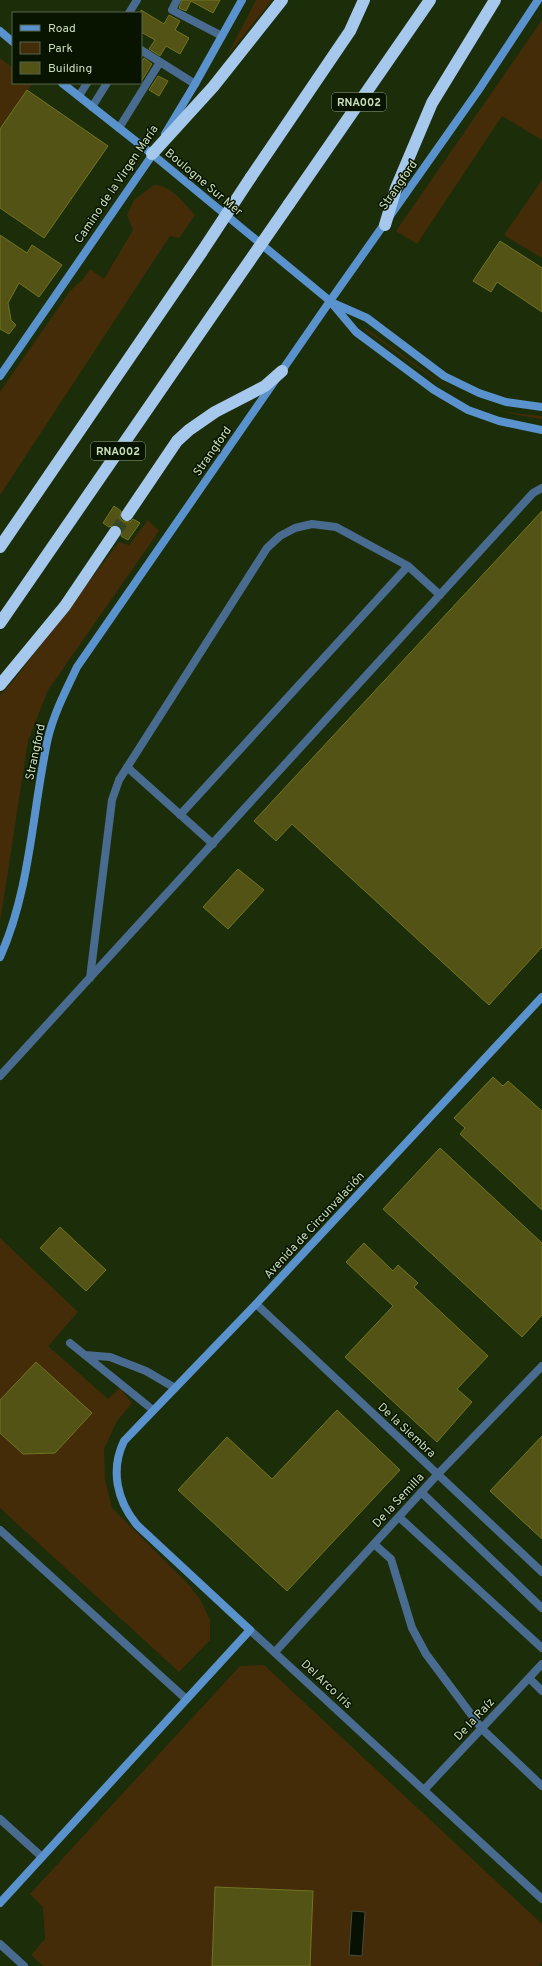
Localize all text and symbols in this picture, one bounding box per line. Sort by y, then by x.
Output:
legend [12,12,142,84]
text: Road [48,21,76,37]
text: Park [48,41,73,57]
text: Building [48,61,92,77]
road number: RNA002 [332,93,386,111]
street label: Camino de la Virgen María [71,122,162,247]
street label: Boulogne Sur Mer [161,145,246,220]
street label: Strangford [376,158,422,214]
street label: Strangford [190,424,236,480]
road number: RNA002 [91,442,145,460]
street label: Strangford [22,723,50,782]
street label: Avenida de Circunvalación [261,1169,369,1283]
street label: De la Siembra [374,1400,439,1462]
street label: De la Semilla [369,1470,428,1531]
street label: Del Arco Iris [297,1657,355,1713]
street label: De la Raíz [451,1695,499,1744]

